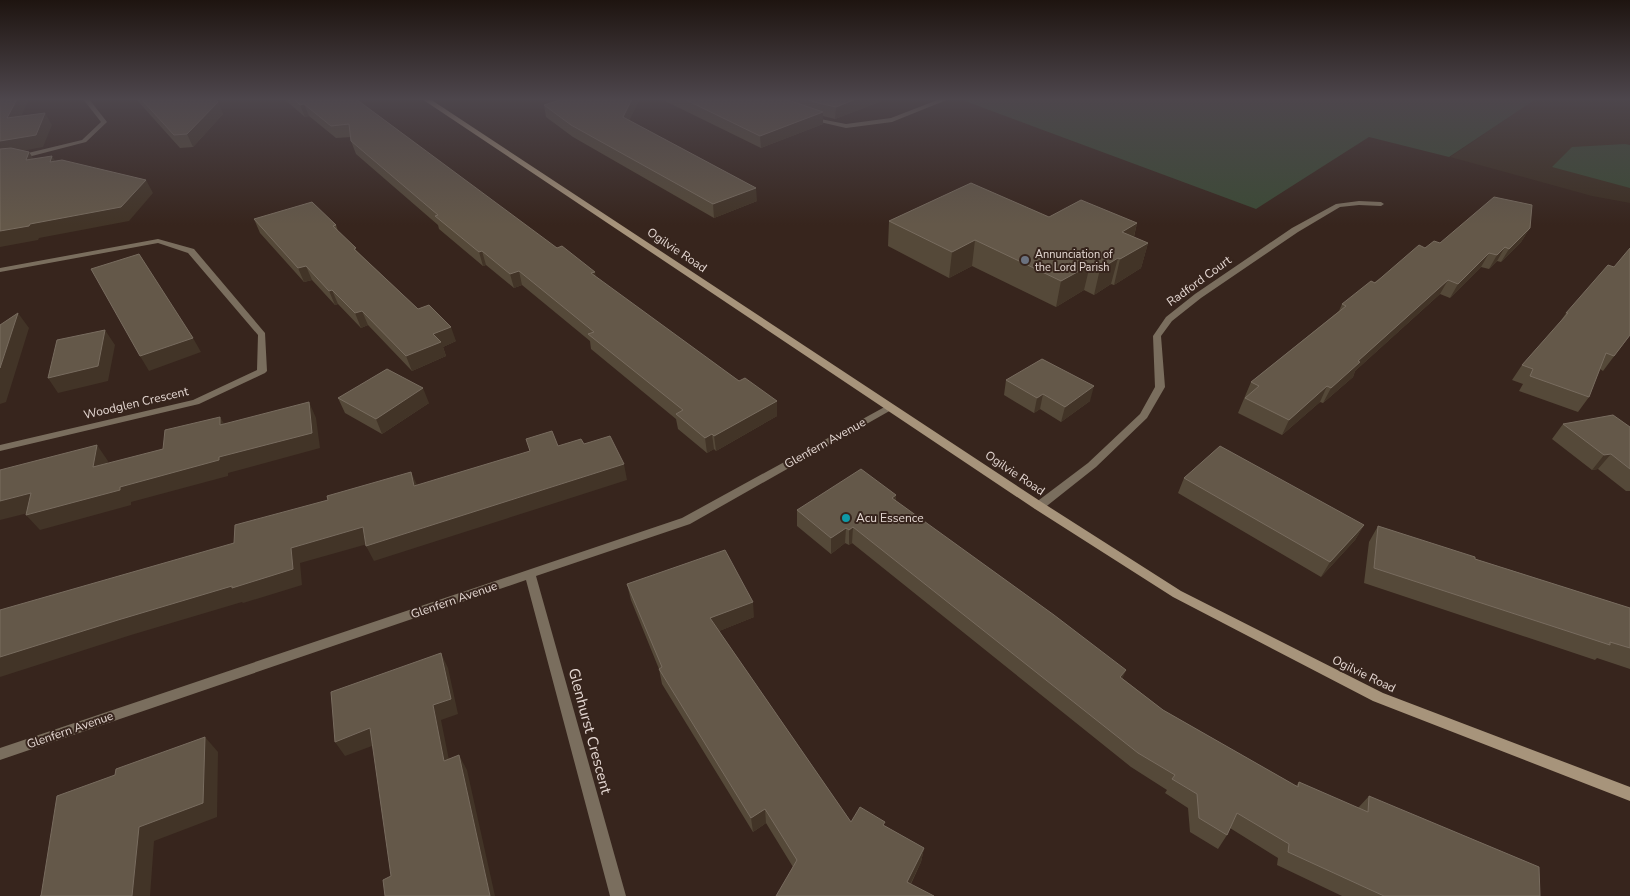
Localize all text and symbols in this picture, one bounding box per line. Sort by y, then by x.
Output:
street label: Ogilvie Road [644,224,710,276]
place label: Annunciation of the Lord Parish [1035,247,1113,275]
street label: Radford Court [1164,252,1235,310]
marker: Annunciation of the Lord Parish [1019,254,1031,266]
street label: Woodglen Crescent [82,383,191,423]
street label: Glenfern Avenue [781,414,869,472]
street label: Ogilvie Road [982,447,1048,499]
place label: Acu Essence [856,510,924,526]
marker: Acu Essence [840,512,852,524]
street label: Glenfern Avenue [409,578,499,622]
street label: Ogilvie Road [1330,652,1398,696]
street label: Glenhurst Crescent [564,666,617,797]
street label: Glenfern Avenue [25,708,115,752]

